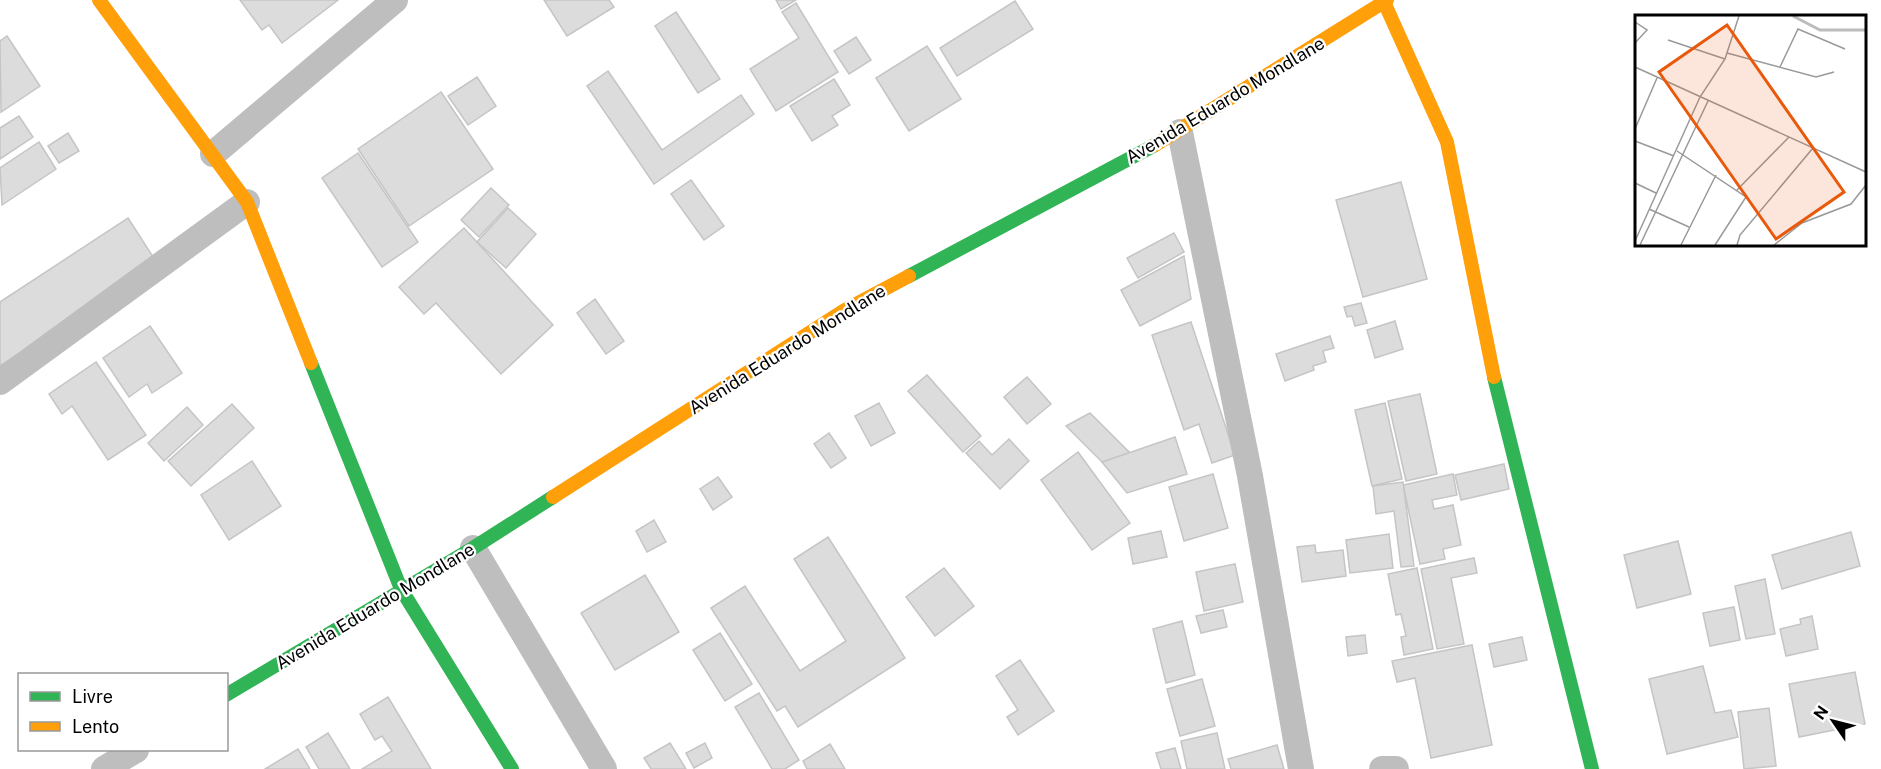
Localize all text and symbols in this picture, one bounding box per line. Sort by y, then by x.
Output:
inset map [1635,15,1866,246]
street label: Avenida Eduardo Mondlane [1122,32,1328,168]
street label: Avenida Eduardo Mondlane [685,280,889,418]
street label: Avenida Eduardo Mondlane [272,538,478,674]
legend [18,673,228,751]
text: Livre [72,686,113,707]
north arrow [1803,691,1863,751]
text: N [1810,702,1832,723]
text: Lento [72,716,119,737]

